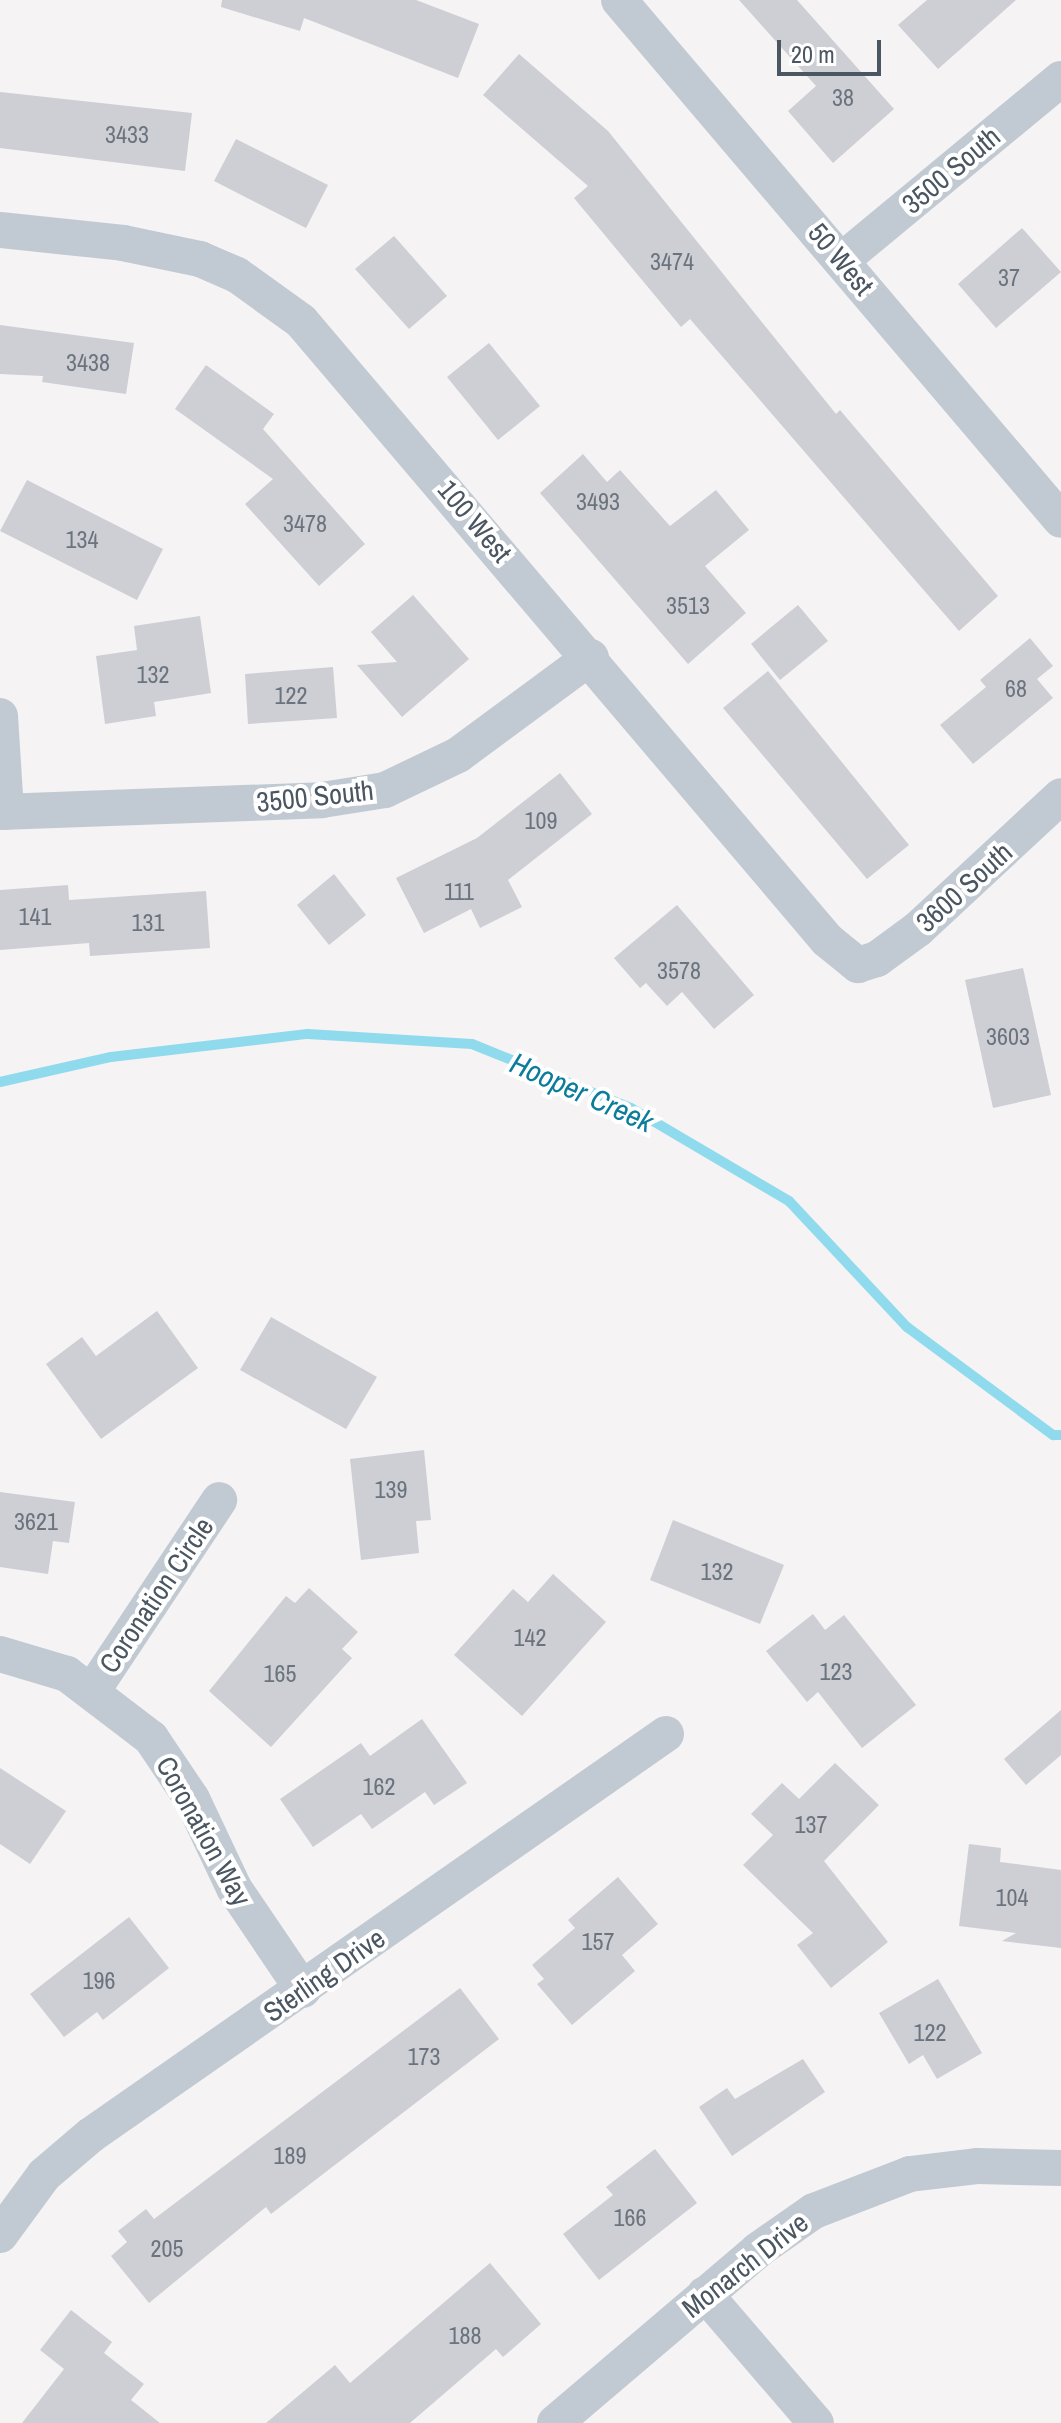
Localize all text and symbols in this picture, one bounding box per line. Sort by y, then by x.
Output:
scale bar [781,24,885,74]
text: 20 m [791,38,835,70]
house number: 38 [832,84,854,112]
street label: 3500 South [895,119,1007,221]
house number: 3433 [105,121,149,149]
street label: 50 West [801,216,881,302]
house number: 3474 [650,248,694,276]
house number: 37 [998,264,1020,292]
house number: 3438 [66,349,110,377]
street label: 100 West [431,473,519,569]
house number: 3493 [576,488,620,516]
house number: 3478 [283,510,327,538]
house number: 134 [66,526,98,554]
house number: 3513 [666,592,710,620]
house number: 132 [137,661,169,689]
house number: 68 [1005,675,1027,703]
house number: 122 [275,682,307,710]
street label: 3500 South [255,773,375,819]
house number: 109 [525,807,557,835]
street label: 3600 South [909,835,1019,939]
house number: 111 [444,878,474,906]
house number: 141 [19,903,51,931]
house number: 131 [132,909,164,937]
house number: 3578 [657,957,701,985]
house number: 3603 [986,1023,1030,1051]
water label: Hooper Creek [505,1044,659,1140]
house number: 139 [375,1476,407,1504]
house number: 3621 [14,1508,58,1536]
street label: Coronation Circle [92,1511,220,1679]
house number: 132 [701,1558,733,1586]
house number: 142 [514,1624,546,1652]
house number: 123 [820,1658,852,1686]
house number: 165 [264,1660,296,1688]
street label: Coronation Way [149,1751,259,1911]
house number: 162 [363,1773,395,1801]
house number: 137 [795,1811,827,1839]
house number: 104 [996,1884,1028,1912]
street label: Sterling Drive [257,1921,391,2029]
house number: 157 [582,1928,614,1956]
house number: 196 [83,1967,115,1995]
house number: 122 [914,2019,946,2047]
house number: 173 [408,2043,440,2071]
house number: 189 [274,2142,306,2170]
house number: 166 [614,2204,646,2232]
street label: Monarch Drive [675,2205,815,2325]
house number: 205 [151,2235,183,2263]
house number: 188 [449,2322,481,2350]

